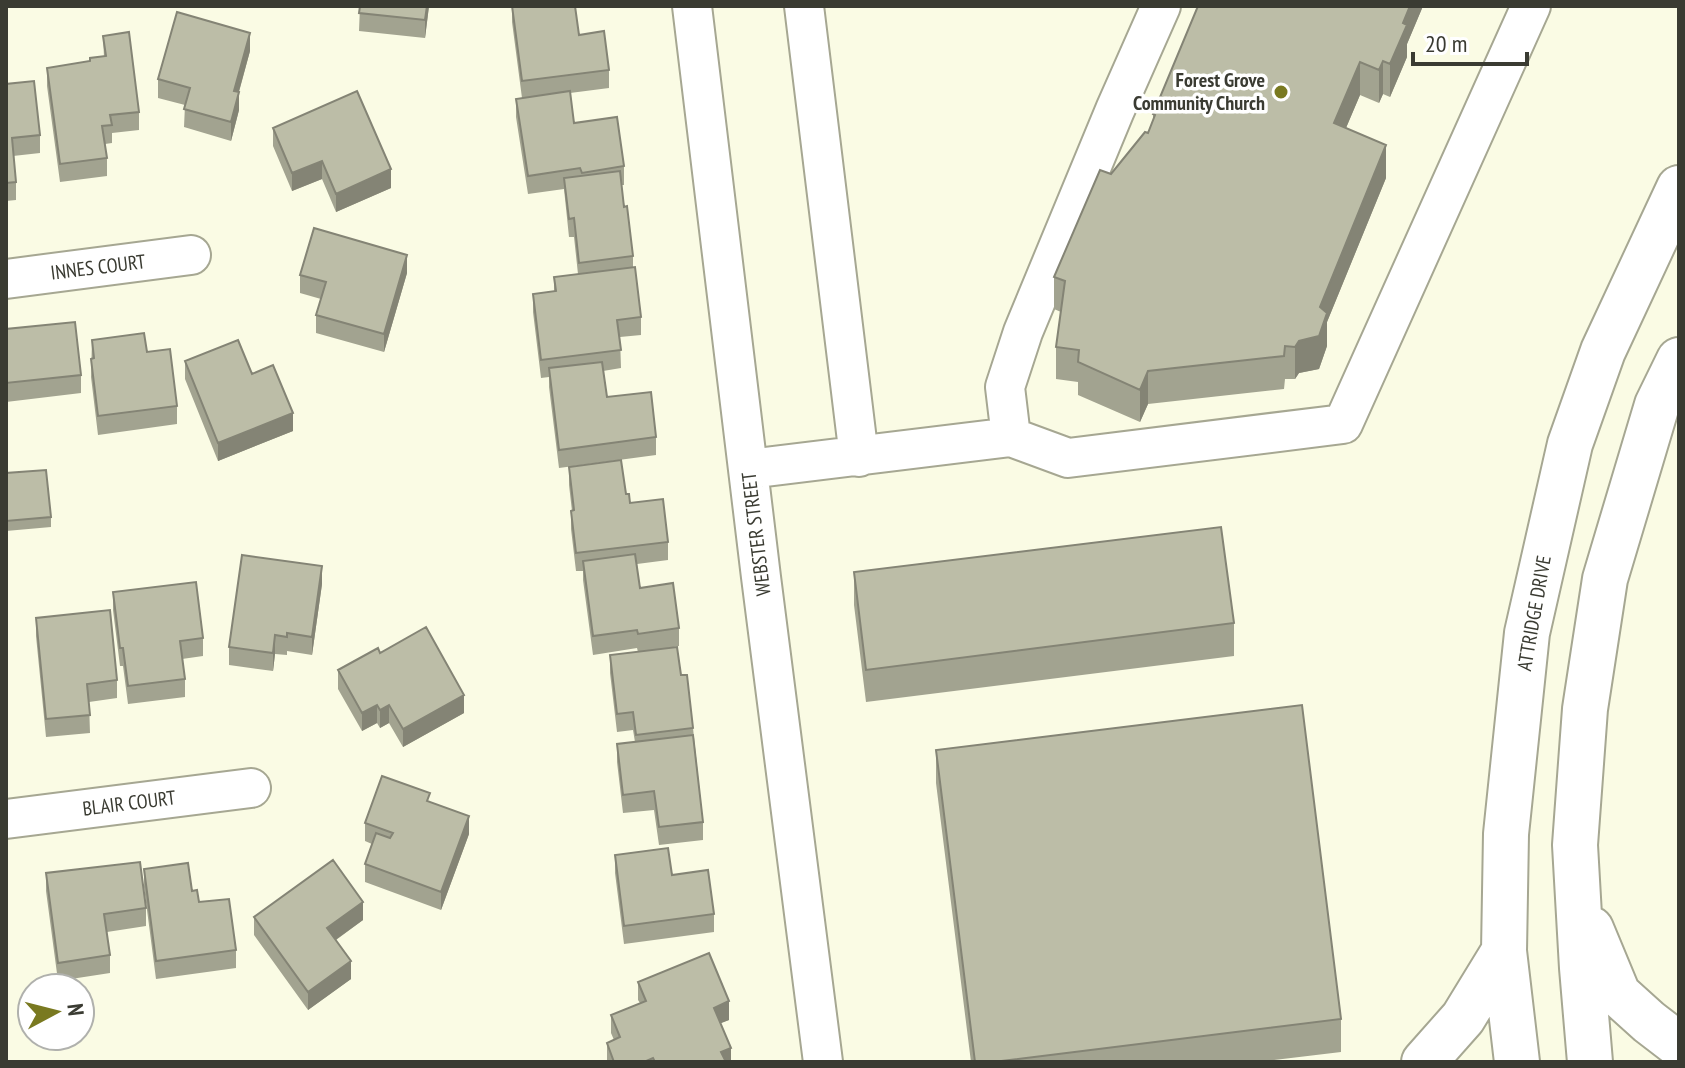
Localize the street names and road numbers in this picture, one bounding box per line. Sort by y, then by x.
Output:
street label: INNES COURT [49,248,147,286]
street label: WEBSTER STREET [735,471,776,597]
street label: ATTRIDGE DRIVE [1511,553,1557,673]
street label: BLAIR COURT [81,784,177,822]

